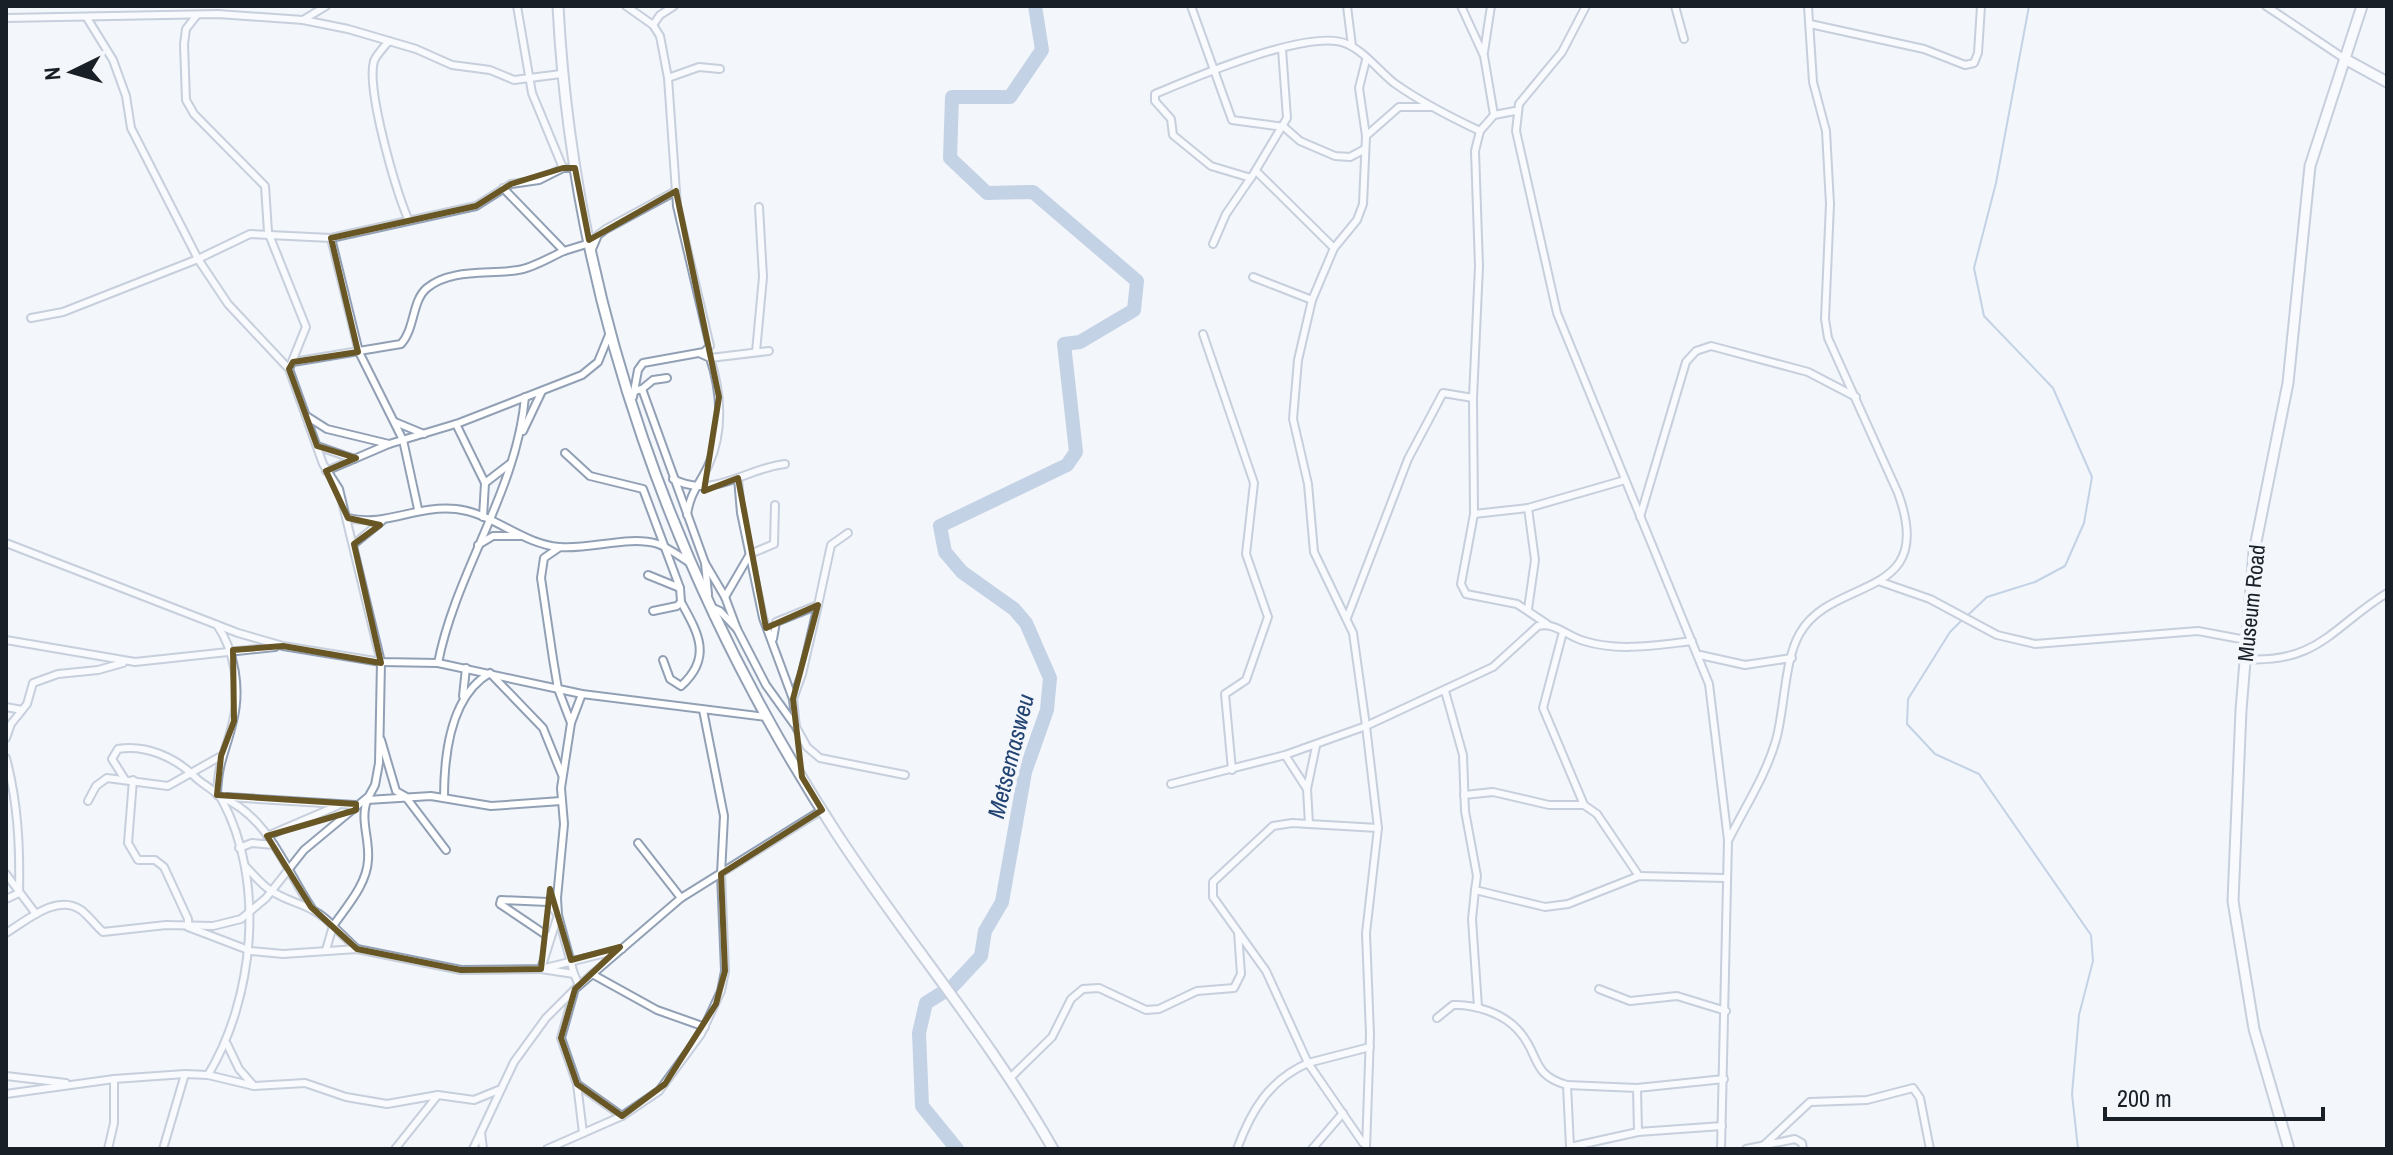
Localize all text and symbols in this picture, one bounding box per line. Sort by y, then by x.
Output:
north arrow [32,32,112,112]
text: N [37,66,68,82]
street label: Museum Road [2230,543,2272,663]
water label: Metsemasweu [979,691,1041,821]
scale bar [2105,1071,2323,1121]
text: 200 m [2117,1082,2172,1114]

